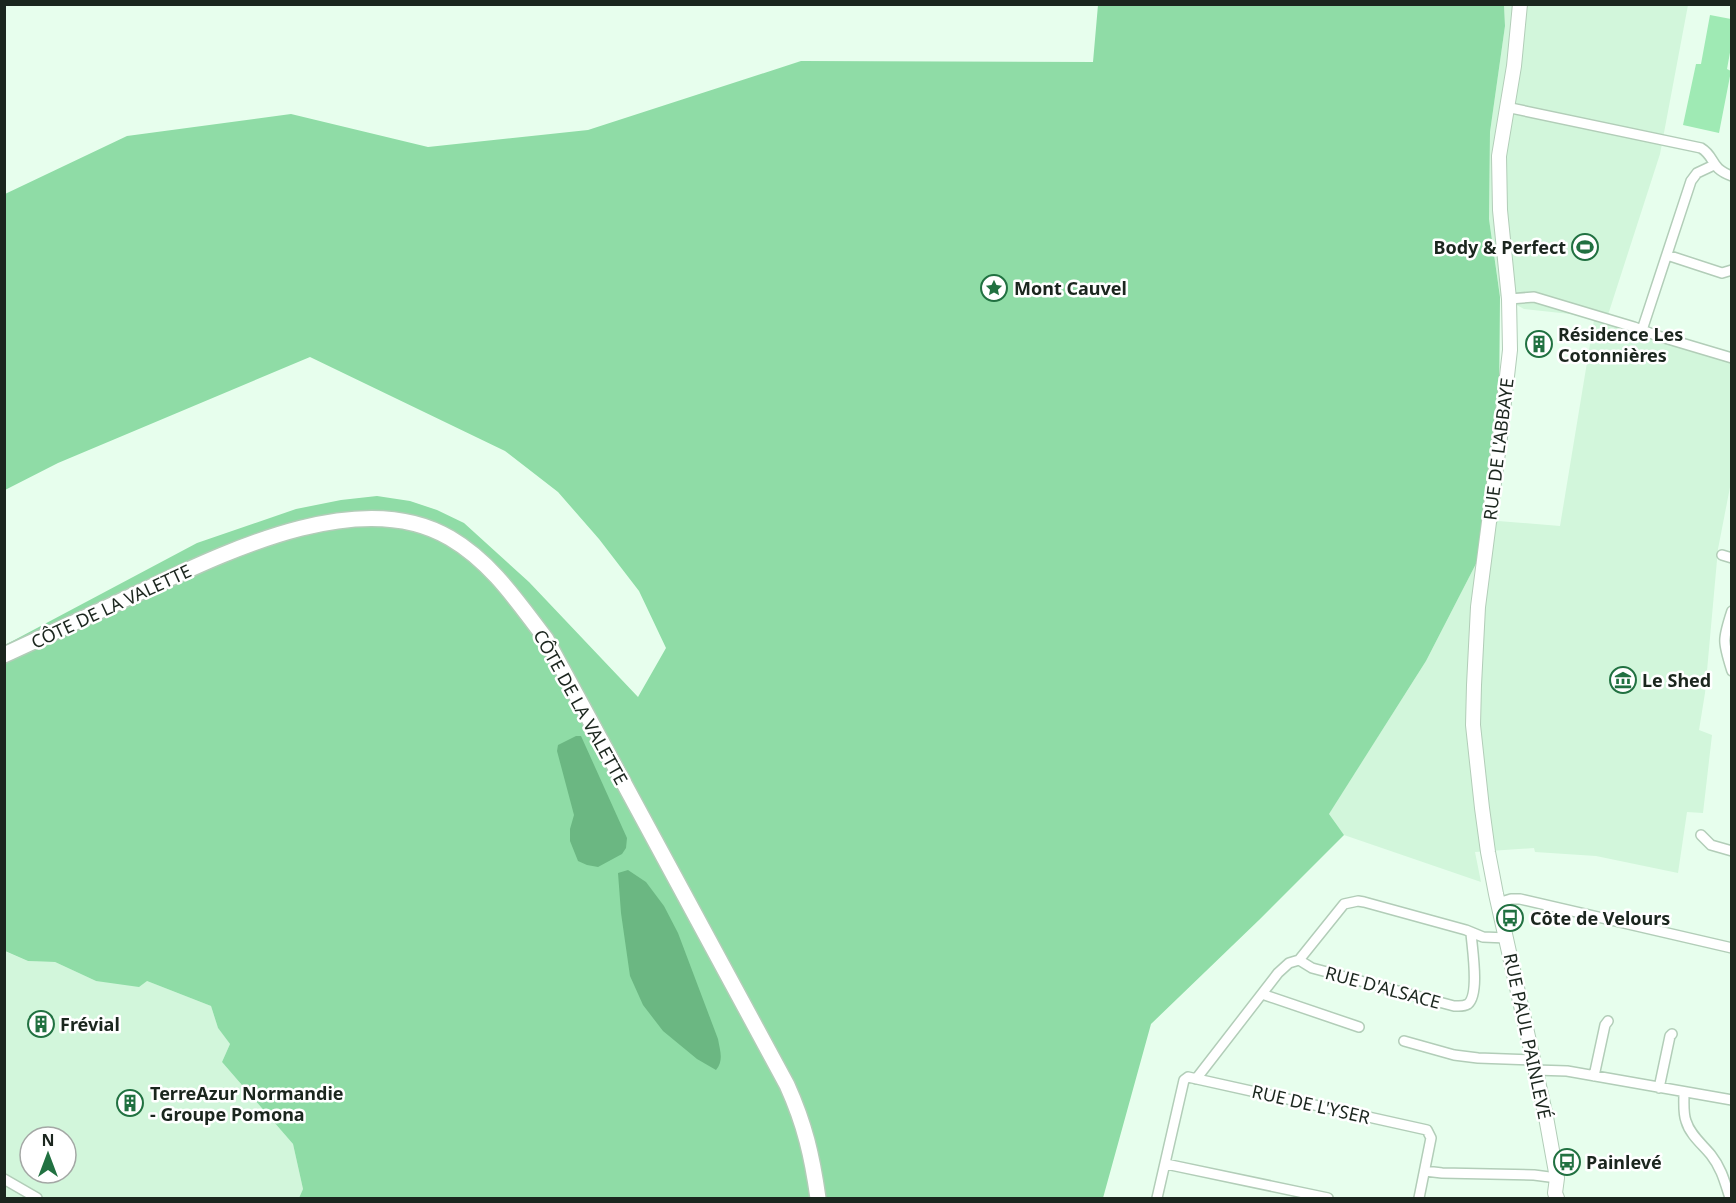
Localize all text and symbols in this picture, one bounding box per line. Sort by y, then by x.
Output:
sports icon: Body & Perfect [1570,232,1600,262]
place label: Body & Perfect [1433,235,1566,259]
place icon: Mont Cauvel [979,273,1009,303]
place label: Mont Cauvel [1014,276,1127,300]
place label: Résidence Les Cotonnières [1558,322,1683,367]
building icon: Résidence Les Cotonnières [1524,329,1554,359]
street label: RUE DE L'ABBAYE [1477,376,1519,522]
street label: CÔTE DE LA VALETTE [27,558,195,654]
street label: CÔTE DE LA VALETTE [528,625,634,789]
museum icon: Le Shed [1608,665,1638,695]
place label: Le Shed [1642,668,1711,692]
bus stop icon: Côte de Velours [1495,903,1525,933]
place label: Côte de Velours [1530,906,1670,930]
street label: RUE PAUL PAINLEVÉ [1499,951,1557,1121]
street label: RUE D'ALSACE [1323,960,1443,1014]
building icon: Frévial [26,1009,56,1039]
place label: Frévial [60,1012,120,1036]
street label: RUE DE L'YSER [1250,1079,1372,1129]
place label: TerreAzur Normandie - Groupe Pomona [150,1081,344,1126]
building icon: TerreAzur Normandie - Groupe Pomona [115,1088,145,1118]
north arrow [18,1125,78,1185]
text: N [41,1129,55,1151]
bus stop icon: Painlevé [1552,1147,1582,1177]
place label: Painlevé [1586,1150,1662,1174]

